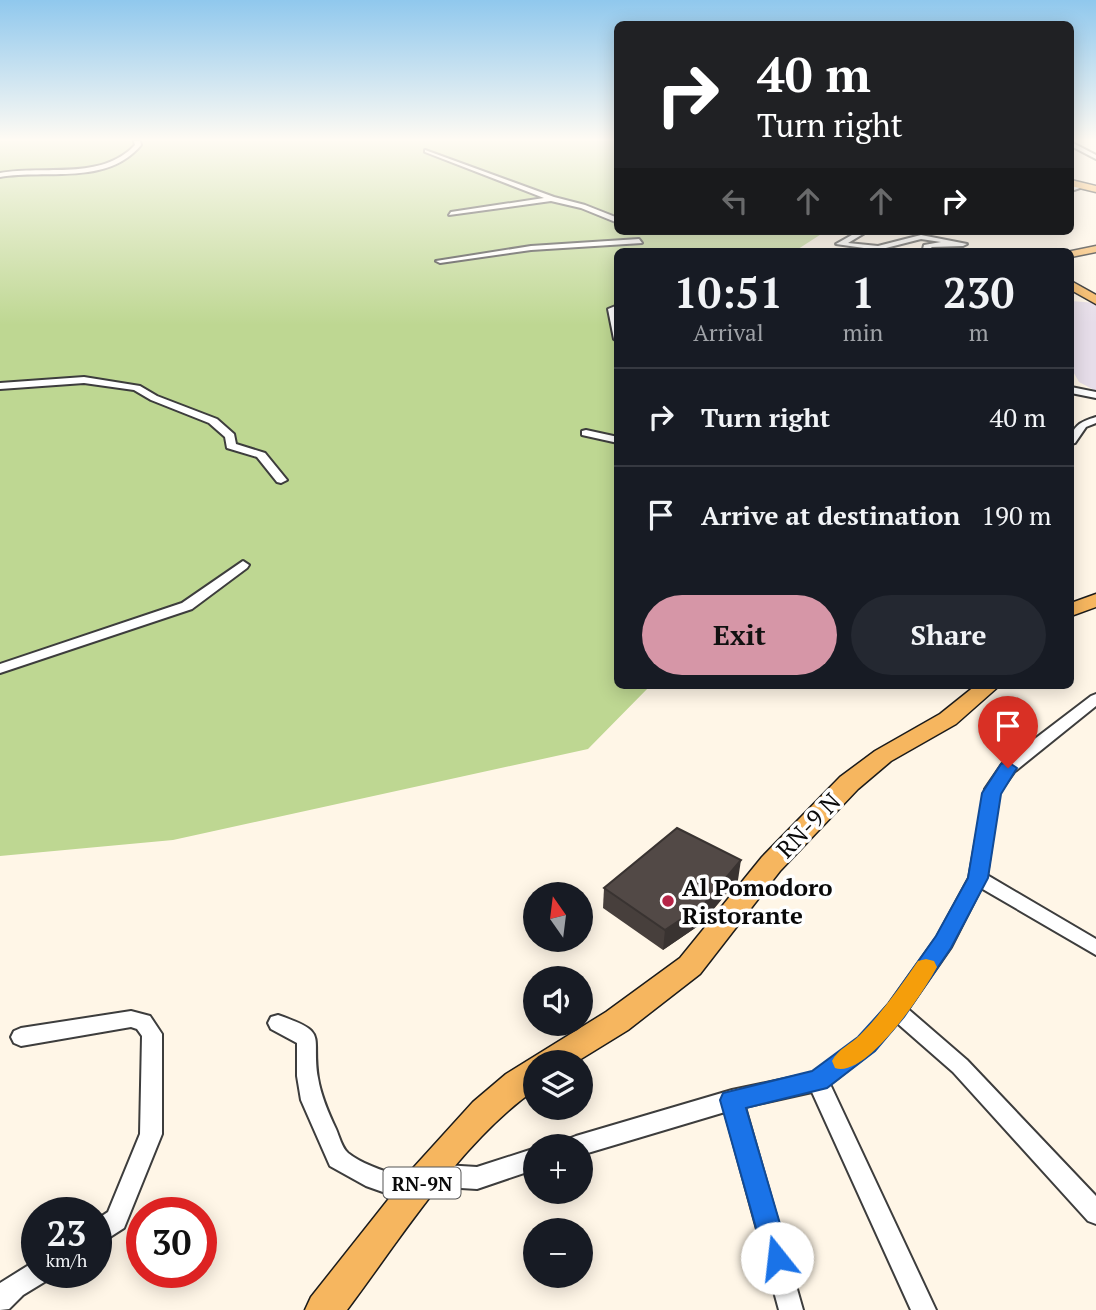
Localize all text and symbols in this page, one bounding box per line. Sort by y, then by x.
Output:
text: 40 m [757,41,871,106]
icon: right [642,49,733,140]
text: Turn right [757,104,903,146]
icon: left [716,182,754,220]
icon: ahead [789,182,827,220]
icon: ahead [862,182,900,220]
icon: right [935,182,973,220]
text: 10:51 [674,264,783,320]
text: 1 [851,264,875,320]
text: 230 [943,264,1014,320]
text: Arrival [693,317,764,348]
text: min [843,317,883,348]
text: m [969,317,989,348]
icon: right [642,398,680,436]
text: Turn right [701,400,830,434]
text: 40 m [990,400,1046,434]
icon: arrive [642,496,680,534]
text: Arrive at destination [701,498,960,532]
text: 190 m [981,498,1052,532]
button: Exit [642,595,837,675]
button: Share [851,595,1046,675]
pin [978,696,1038,768]
icon: arrive [989,707,1027,745]
street label: RN-9 N [769,785,847,865]
place label: Al Pomodoro Ristorante [682,871,833,931]
north arrow [523,882,593,952]
map controls [523,882,593,1288]
marker: Al Pomodoro Ristorante [660,893,676,909]
button: sound [523,966,593,1036]
button: layers [523,1050,593,1120]
button: + [523,1134,593,1204]
road number: RN-9N [384,1168,460,1198]
speed limit sign: 30 [126,1197,217,1288]
text: 23 [47,1210,86,1256]
button: − [523,1218,593,1288]
position arrow [740,1221,814,1295]
text: km/h [46,1248,87,1272]

